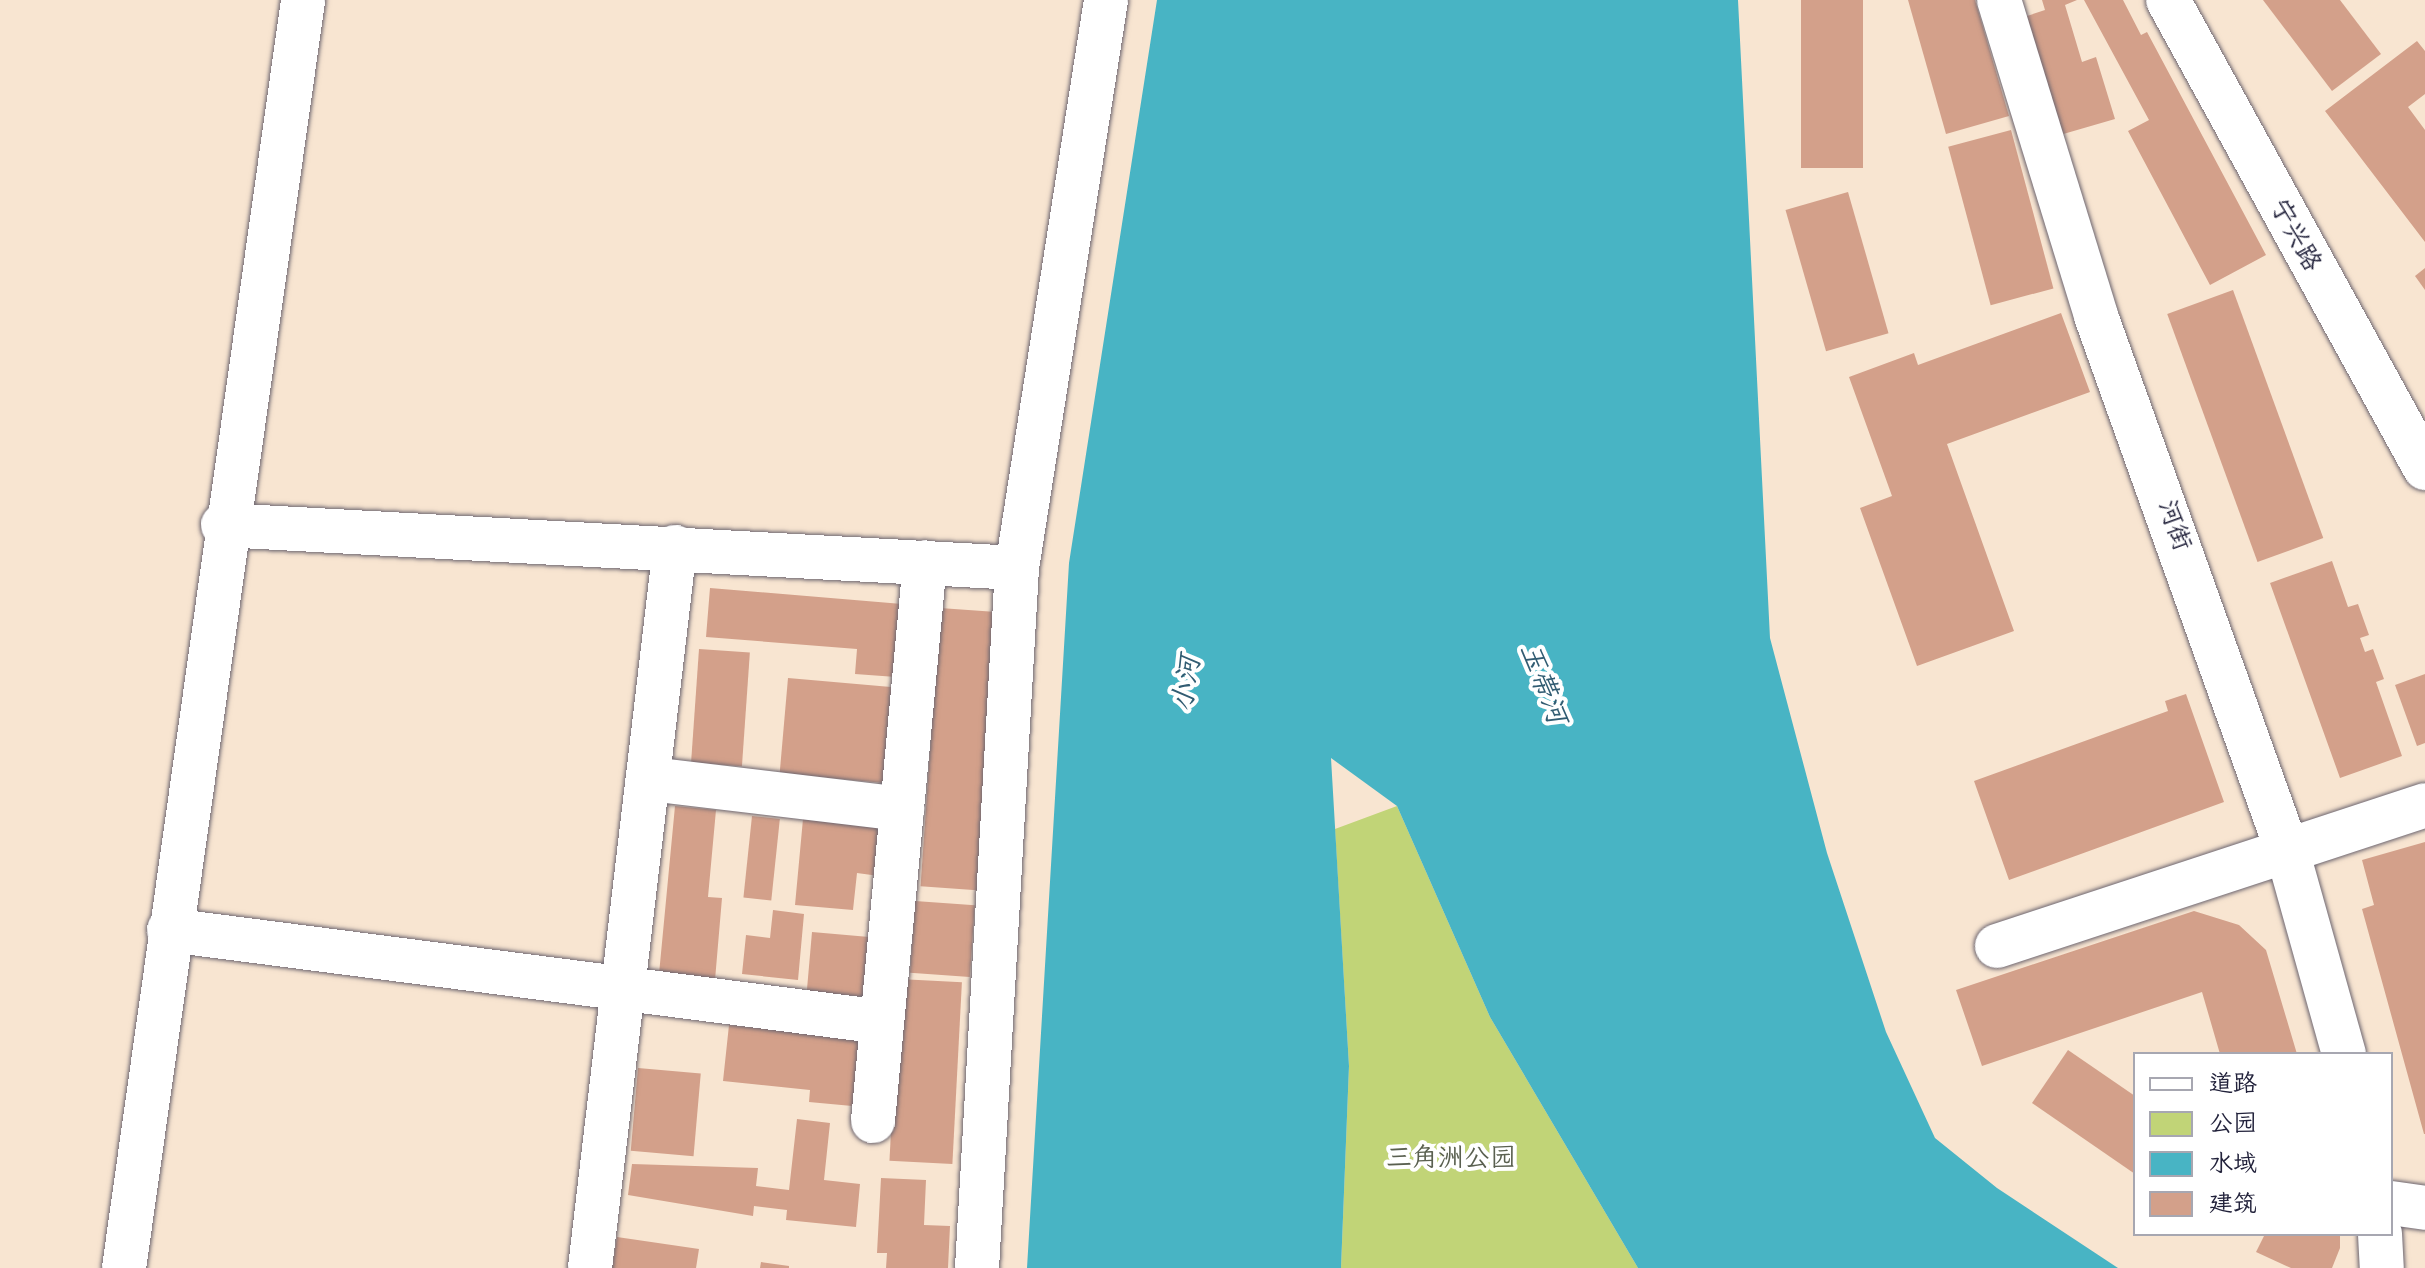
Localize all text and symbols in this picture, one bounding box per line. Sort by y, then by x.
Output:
street label: 宁兴路 [2261,194,2327,278]
street label: 河街 [2149,496,2197,556]
water label: 玉带河 [1511,639,1573,729]
water label: 小河 [1167,654,1209,714]
legend [2133,1052,2393,1236]
text: 道路 [2209,1065,2257,1104]
text: 公园 [2209,1105,2257,1144]
park label: 三角洲公园 [1386,1144,1516,1176]
text: 水域 [2209,1145,2257,1184]
text: 建筑 [2209,1185,2257,1224]

